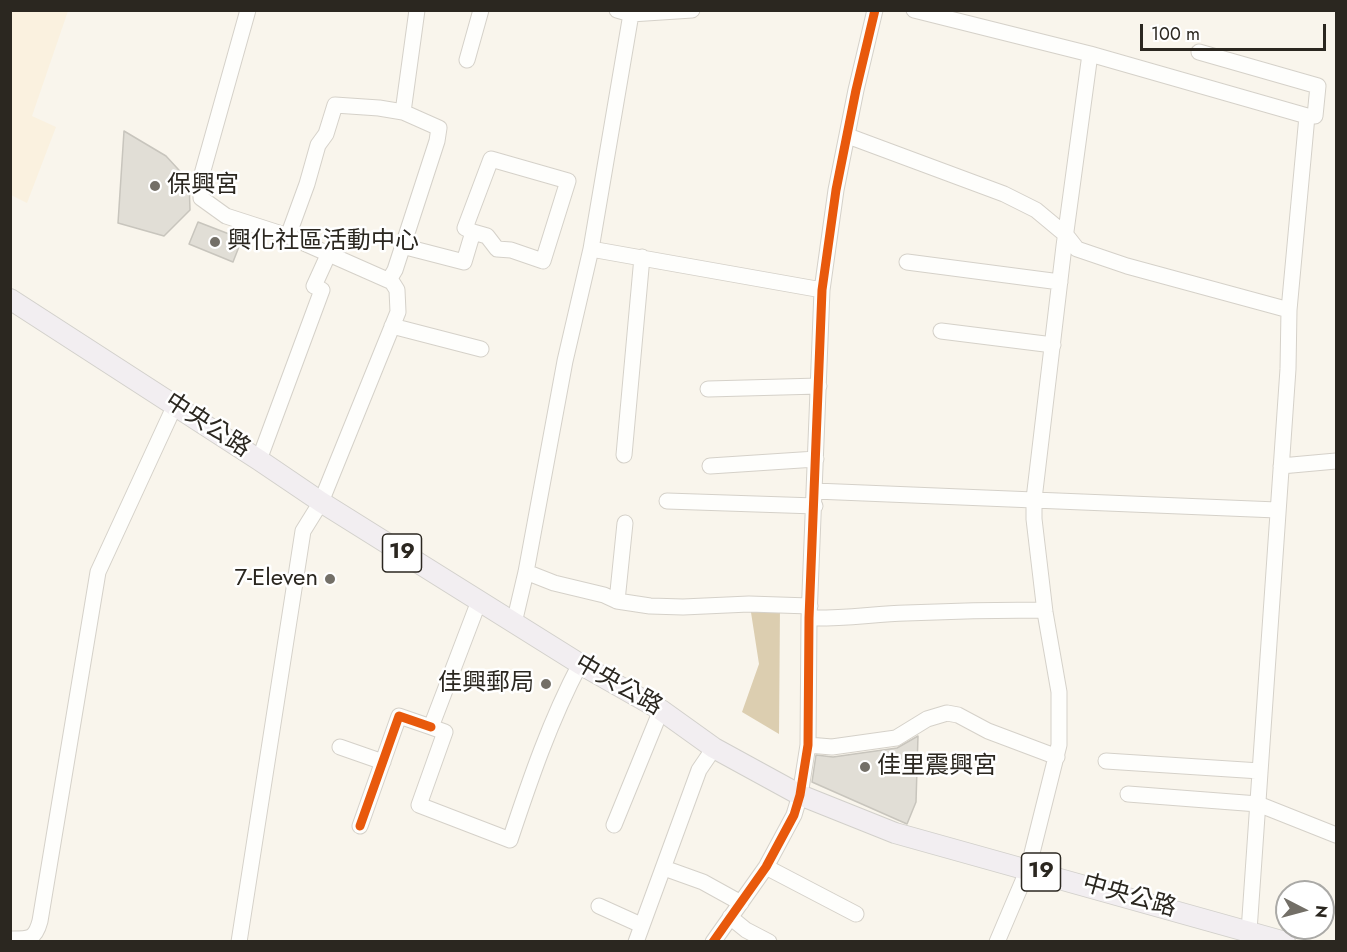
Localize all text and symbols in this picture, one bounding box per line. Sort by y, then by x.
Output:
scale bar [1143,12,1329,50]
text: 100 m [1151,21,1200,47]
place label: 保興宮 [167,172,239,200]
marker: 保興宮 [148,179,162,193]
place label: 興化社區活動中心 [227,228,419,256]
marker: 興化社區活動中心 [208,235,222,249]
street label: 中央公路 [159,388,255,464]
road number: 19 [382,534,422,572]
place label: 7-Eleven [234,565,318,593]
marker: 7-Eleven [323,572,337,586]
street label: 中央公路 [569,650,667,722]
place label: 佳興郵局 [438,670,534,698]
marker: 佳興郵局 [539,677,553,691]
place label: 佳里震興宮 [877,753,997,781]
marker: 佳里震興宮 [858,760,872,774]
road number: 19 [1022,853,1060,891]
street label: 中央公路 [1079,870,1179,924]
north arrow [1275,880,1335,940]
text: N [1309,904,1334,919]

